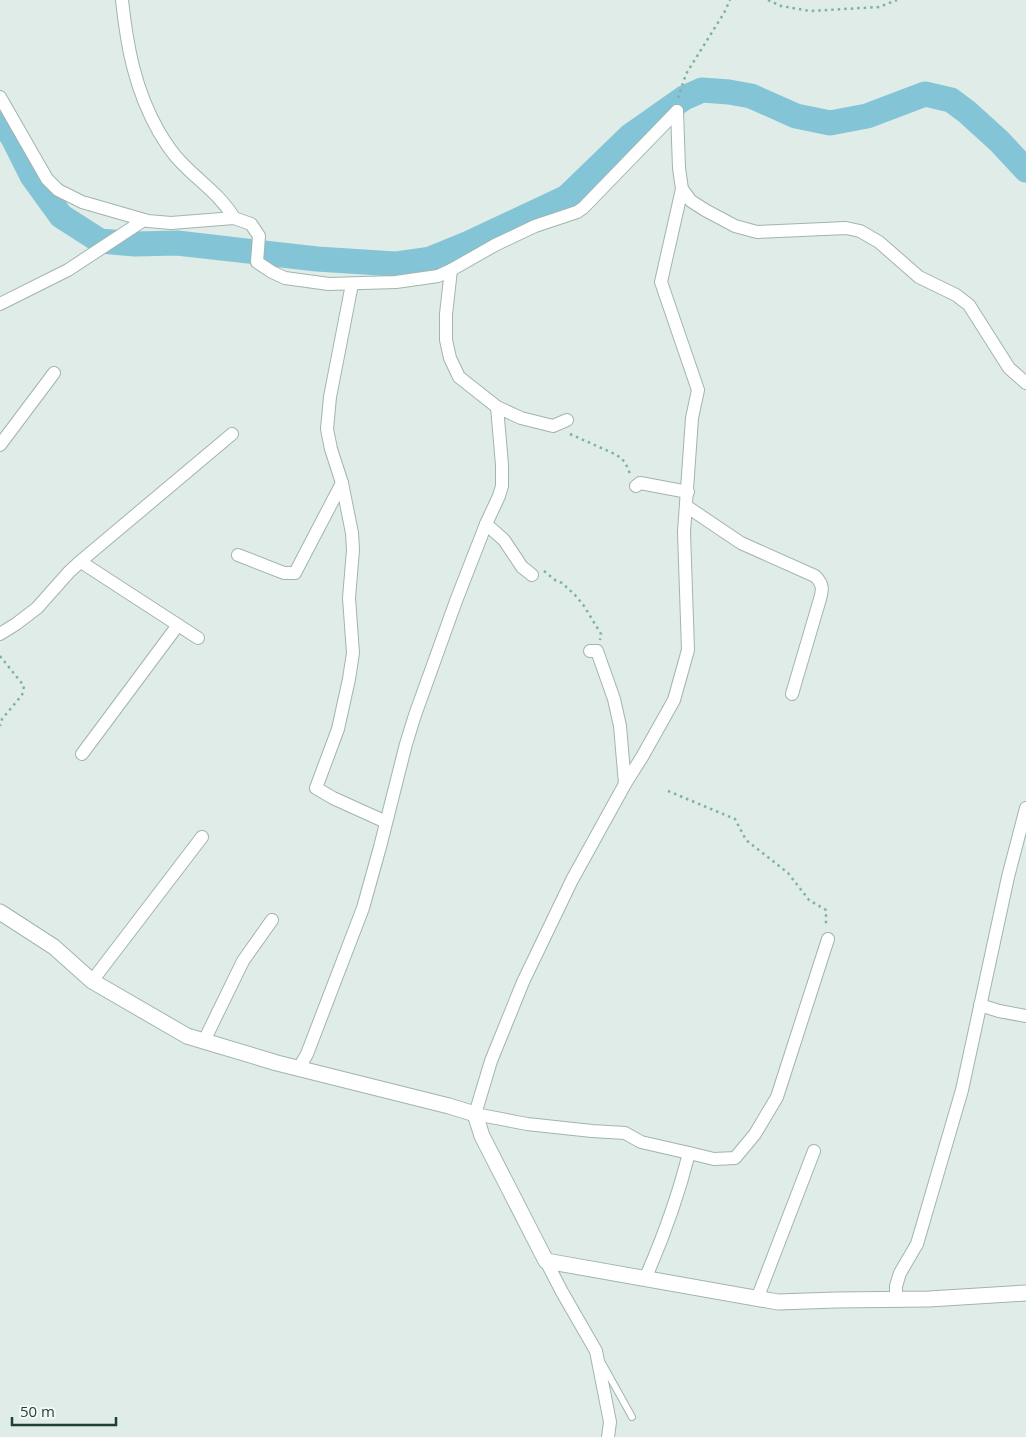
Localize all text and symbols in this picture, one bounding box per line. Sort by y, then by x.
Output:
scale bar [12,1394,116,1426]
text: 50 m [20,1401,55,1421]

